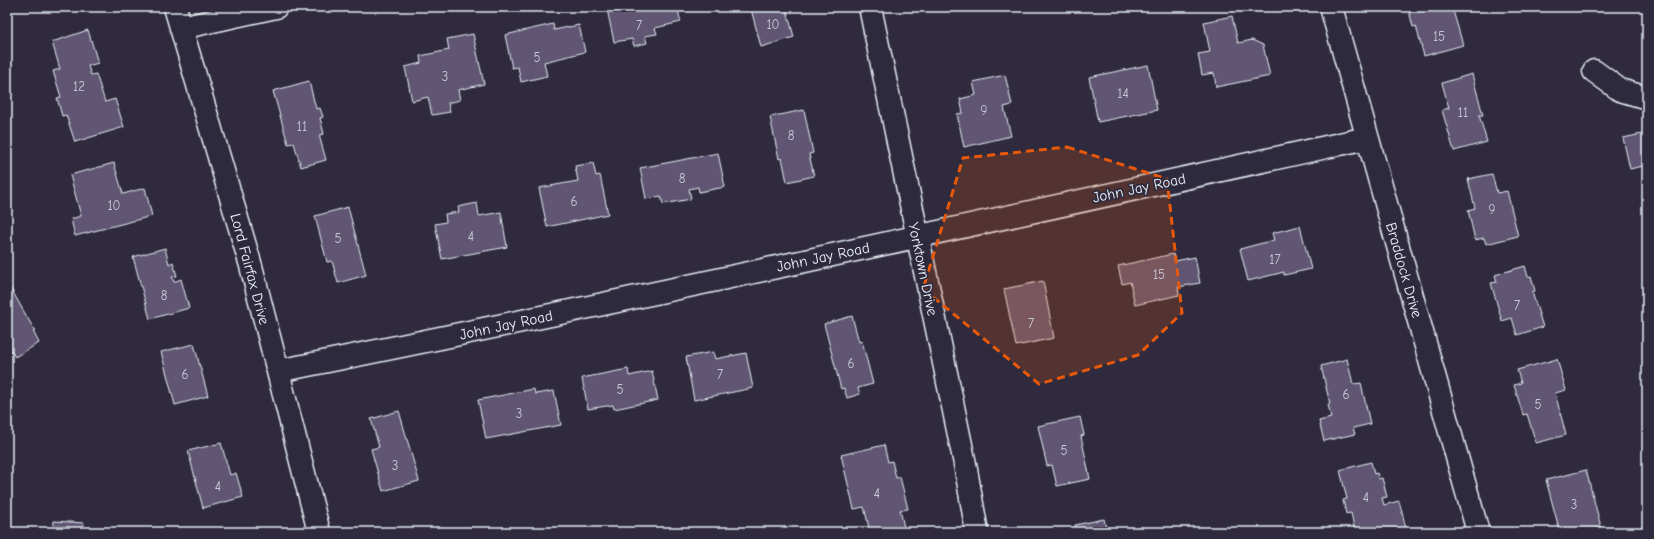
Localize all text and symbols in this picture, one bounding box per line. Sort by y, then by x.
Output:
house number: 10 [766,17,780,32]
house number: 7 [636,18,642,33]
house number: 15 [1433,29,1445,44]
house number: 5 [533,50,541,65]
house number: 3 [442,69,448,84]
house number: 12 [73,79,85,94]
house number: 14 [1117,86,1129,101]
house number: 9 [981,103,988,118]
house number: 11 [1458,105,1468,120]
house number: 11 [297,119,307,134]
house number: 8 [788,128,795,143]
street label: John Jay Road [1091,169,1187,207]
house number: 8 [679,171,686,186]
house number: 6 [570,194,578,209]
house number: 10 [107,198,121,213]
house number: 9 [1489,202,1496,217]
street label: Lord Fairfax Drive [226,211,274,327]
street label: Yorktown Drive [904,220,942,318]
street label: Braddock Drive [1382,220,1426,320]
house number: 4 [468,229,474,244]
house number: 5 [334,231,342,246]
street label: John Jay Road [775,238,871,276]
house number: 17 [1269,252,1281,267]
house number: 15 [1153,267,1165,282]
house number: 8 [161,288,168,303]
house number: 7 [1514,298,1520,313]
street label: John Jay Road [458,306,554,344]
house number: 7 [1028,316,1034,331]
house number: 6 [847,356,855,371]
house number: 6 [181,367,189,382]
house number: 7 [717,367,723,382]
house number: 5 [616,382,624,397]
house number: 6 [1342,387,1350,402]
house number: 5 [1534,397,1542,412]
house number: 3 [516,406,522,421]
house number: 5 [1060,443,1068,458]
house number: 3 [392,458,398,473]
house number: 4 [215,479,221,494]
house number: 4 [874,486,880,501]
house number: 4 [1363,490,1369,505]
house number: 3 [1571,497,1577,512]

